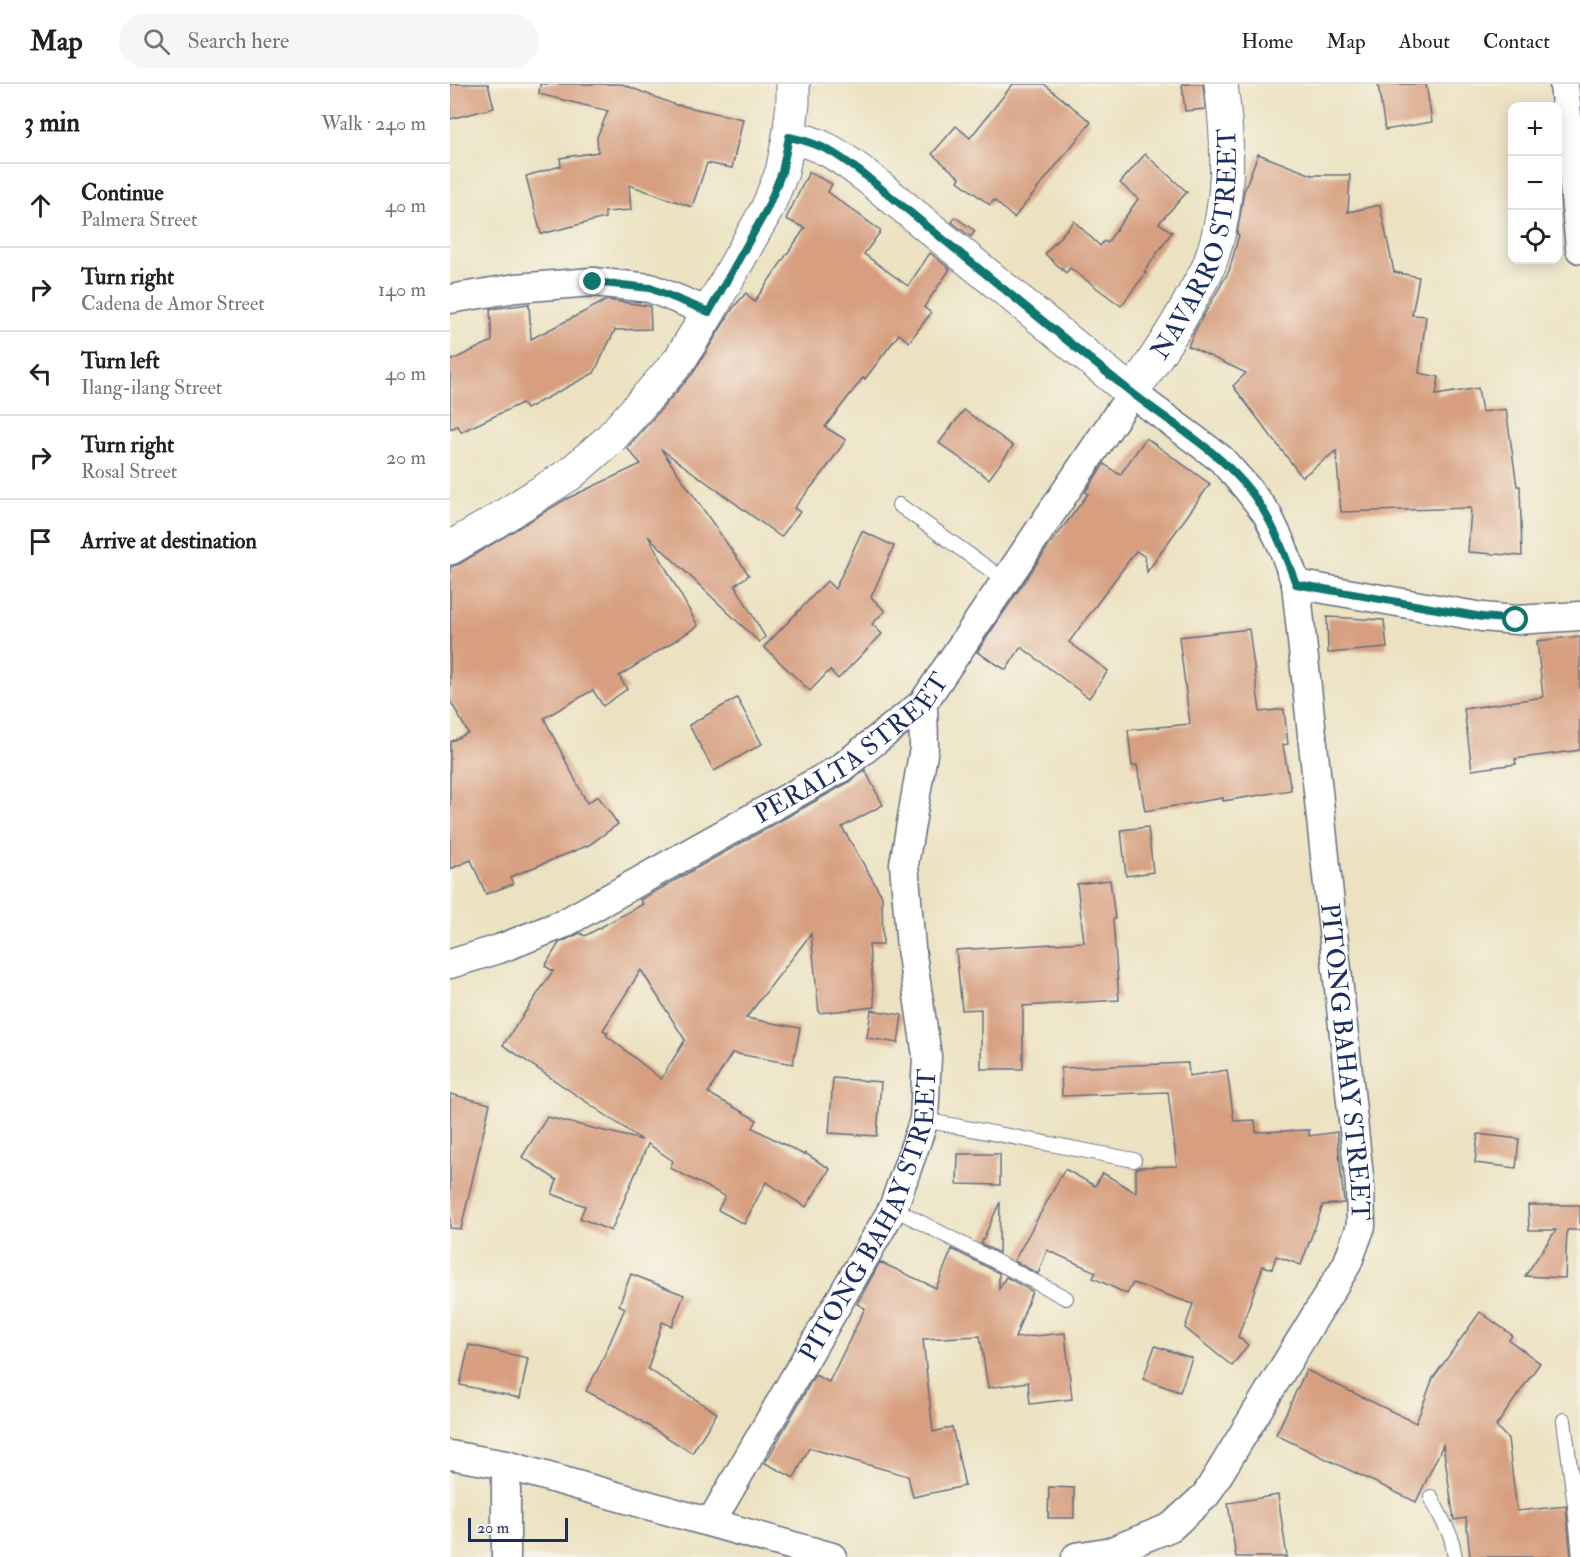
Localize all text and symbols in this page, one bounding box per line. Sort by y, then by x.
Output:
search box [119,14,539,68]
text: Map [30,24,83,59]
icon: search [140,25,173,58]
text: Search here [188,27,289,55]
text: Home [1241,28,1293,55]
text: Map [1326,28,1366,55]
text: About [1399,28,1450,55]
text: Contact [1483,28,1550,55]
map controls [1508,102,1562,264]
button: + [1508,102,1562,156]
text: 3 min [24,107,80,139]
text: Walk · 240 m [321,111,426,136]
street label: NAVARRO STREET [1144,127,1244,365]
button: − [1508,156,1562,210]
text: Continue [81,179,164,207]
icon: ahead [24,189,57,222]
text: 40 m [385,193,426,218]
text: Palmera Street [81,207,197,232]
button: locate [1508,210,1562,264]
text: Turn right [81,263,174,291]
route end [579,268,605,294]
icon: right [24,273,57,306]
text: 140 m [378,277,426,302]
text: Cadena de Amor Street [81,291,265,316]
text: Turn left [81,347,160,375]
icon: left [24,357,57,390]
text: 40 m [385,361,426,386]
text: Ilang-ilang Street [81,375,222,400]
text: Turn right [81,431,174,459]
icon: right [24,441,57,474]
text: 20 m [386,445,426,470]
text: Rosal Street [81,459,177,484]
icon: arrive [24,525,57,558]
text: Arrive at destination [81,527,257,555]
route start [1502,606,1528,632]
street label: PERALTA STREET [748,667,956,831]
street label: PITONG BAHAY STREET [1313,901,1376,1221]
street label: PITONG BAHAY STREET [792,1068,943,1368]
scale bar [468,1515,568,1542]
text: 20 m [477,1518,509,1538]

